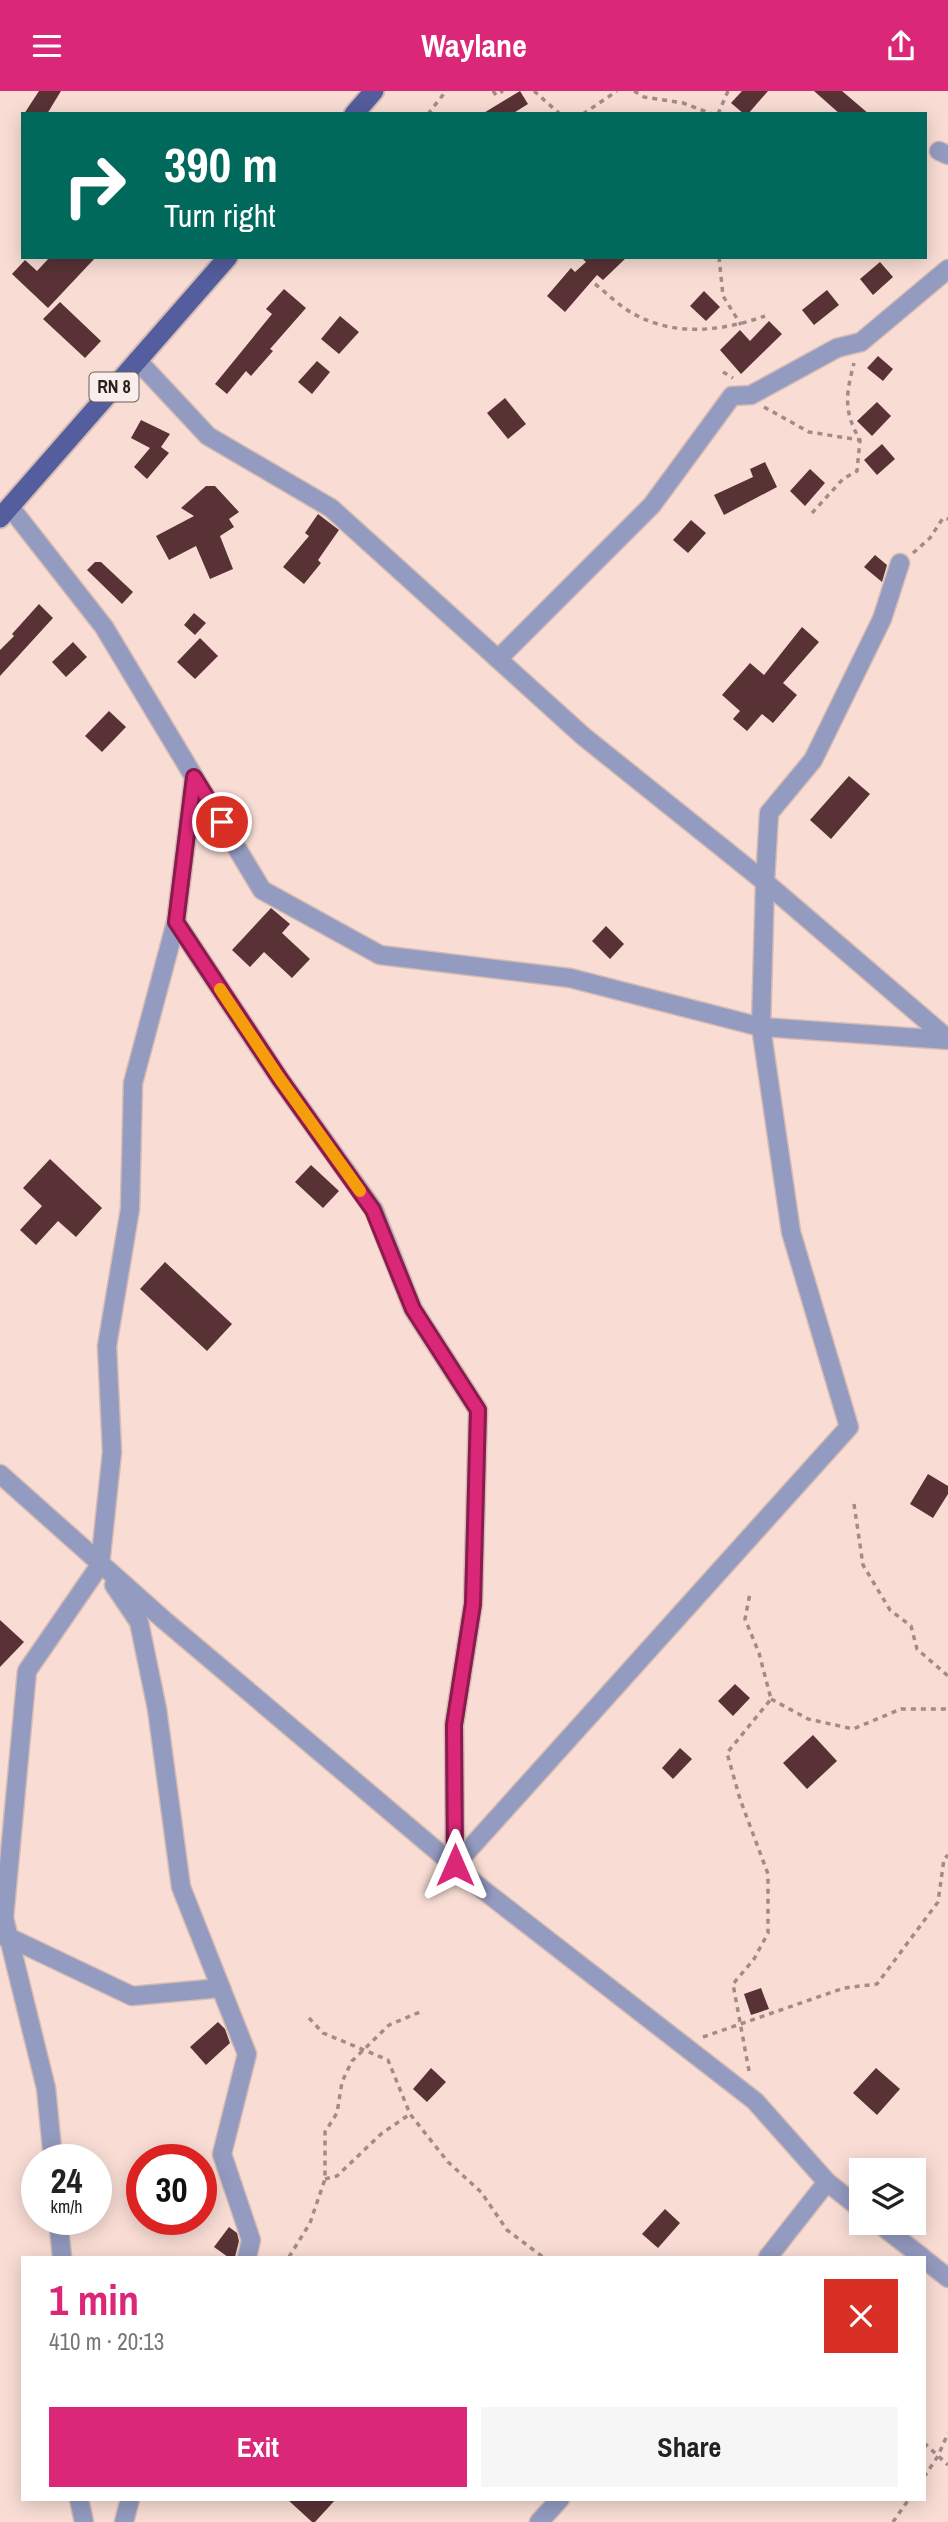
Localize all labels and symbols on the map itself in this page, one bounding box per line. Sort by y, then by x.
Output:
road number: RN 8 [90,373,138,401]
pin [192,792,252,852]
position arrow [418,1828,492,1902]
speed limit sign: 30 [126,2144,217,2235]

